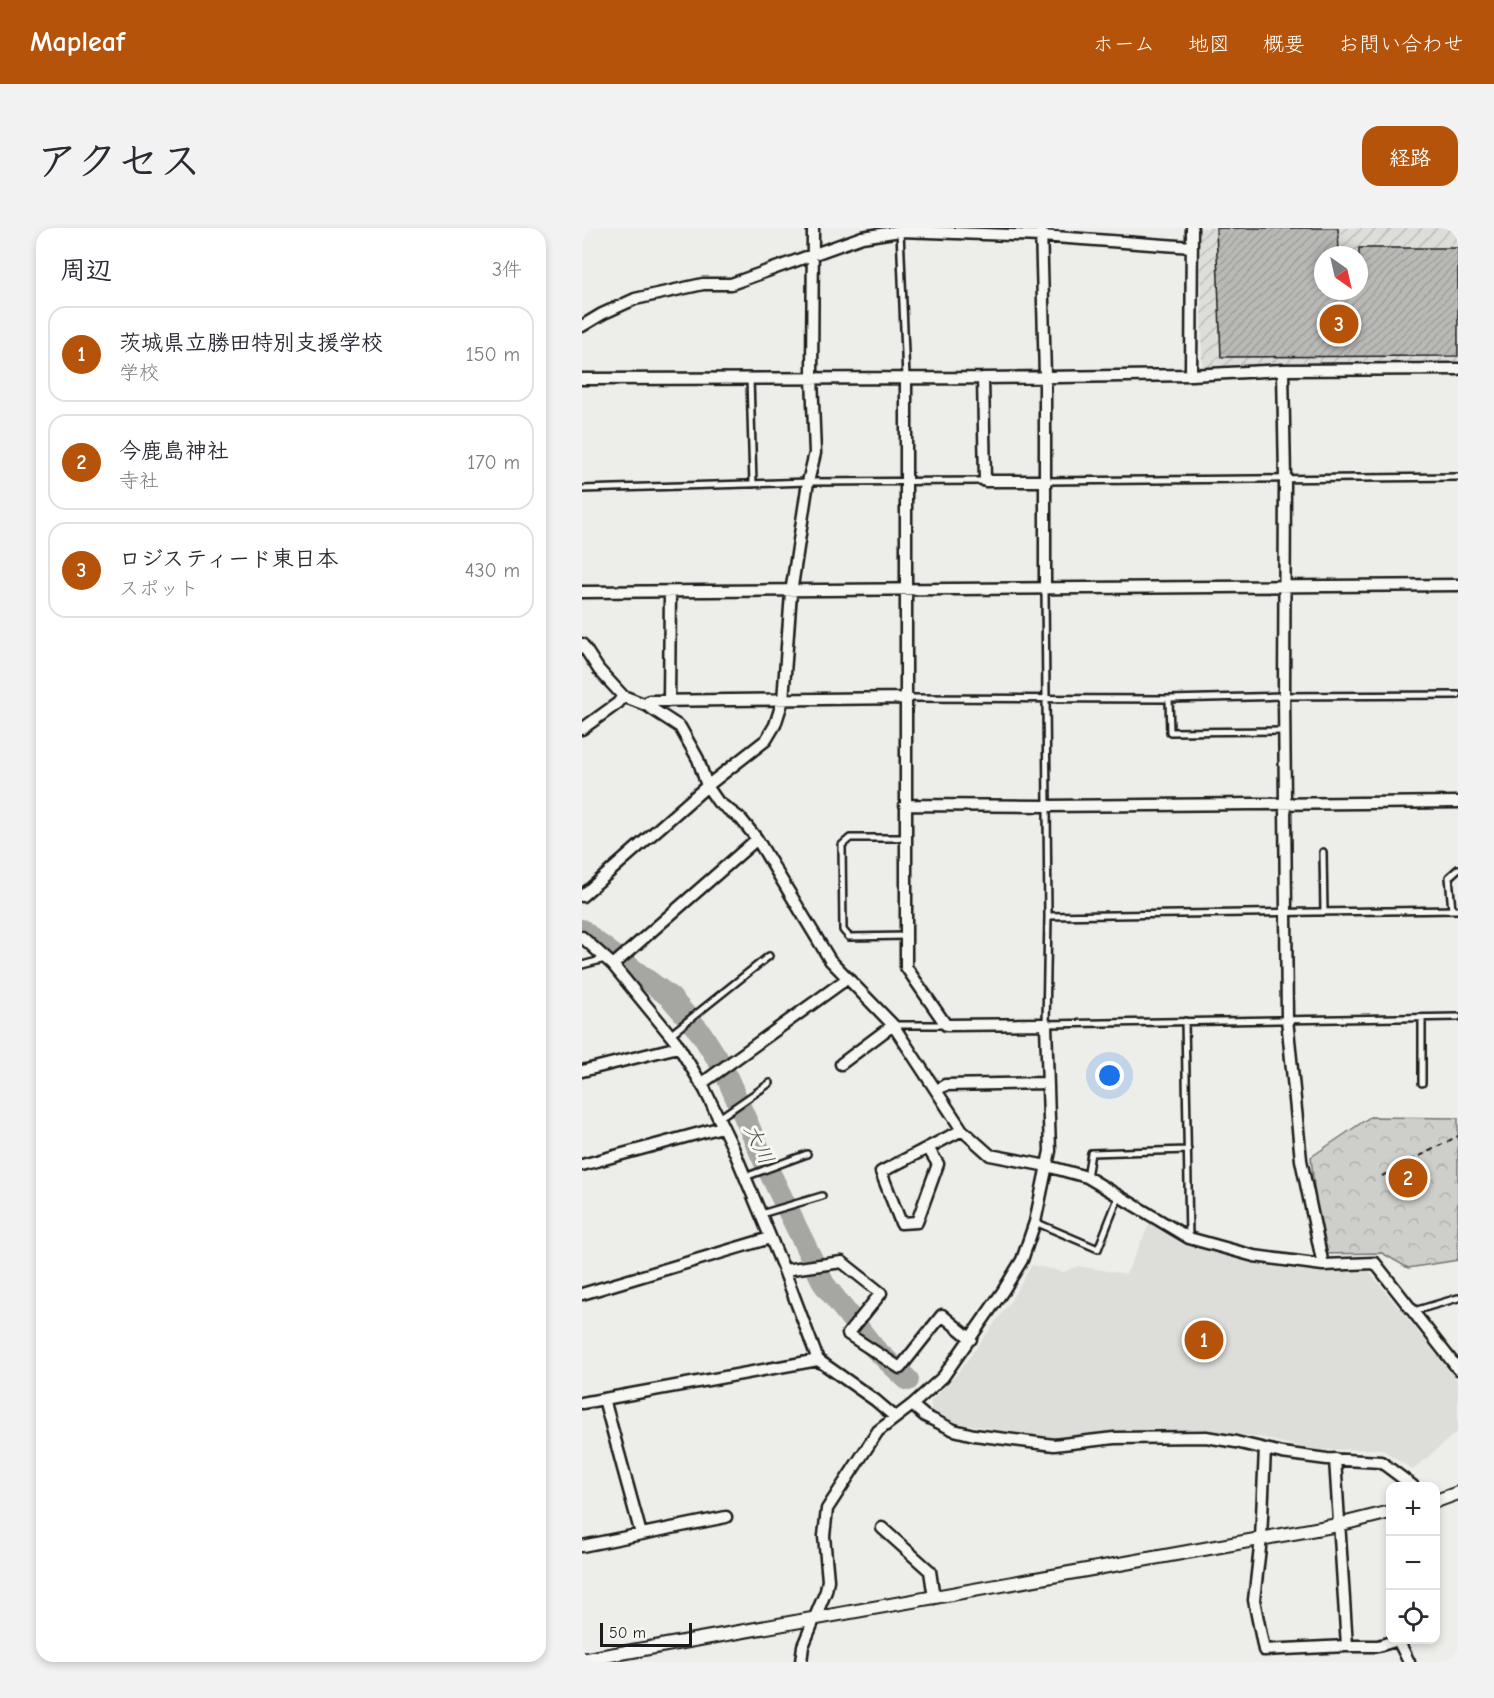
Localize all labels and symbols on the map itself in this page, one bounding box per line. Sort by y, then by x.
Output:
north arrow [1314,246,1368,300]
pin: 3 [1320,302,1359,346]
your location [1095,1061,1124,1090]
water label: 大川 [739,1120,779,1168]
pin: 2 [1388,1156,1428,1200]
pin: 1 [1184,1318,1224,1362]
scale bar [600,1620,692,1648]

